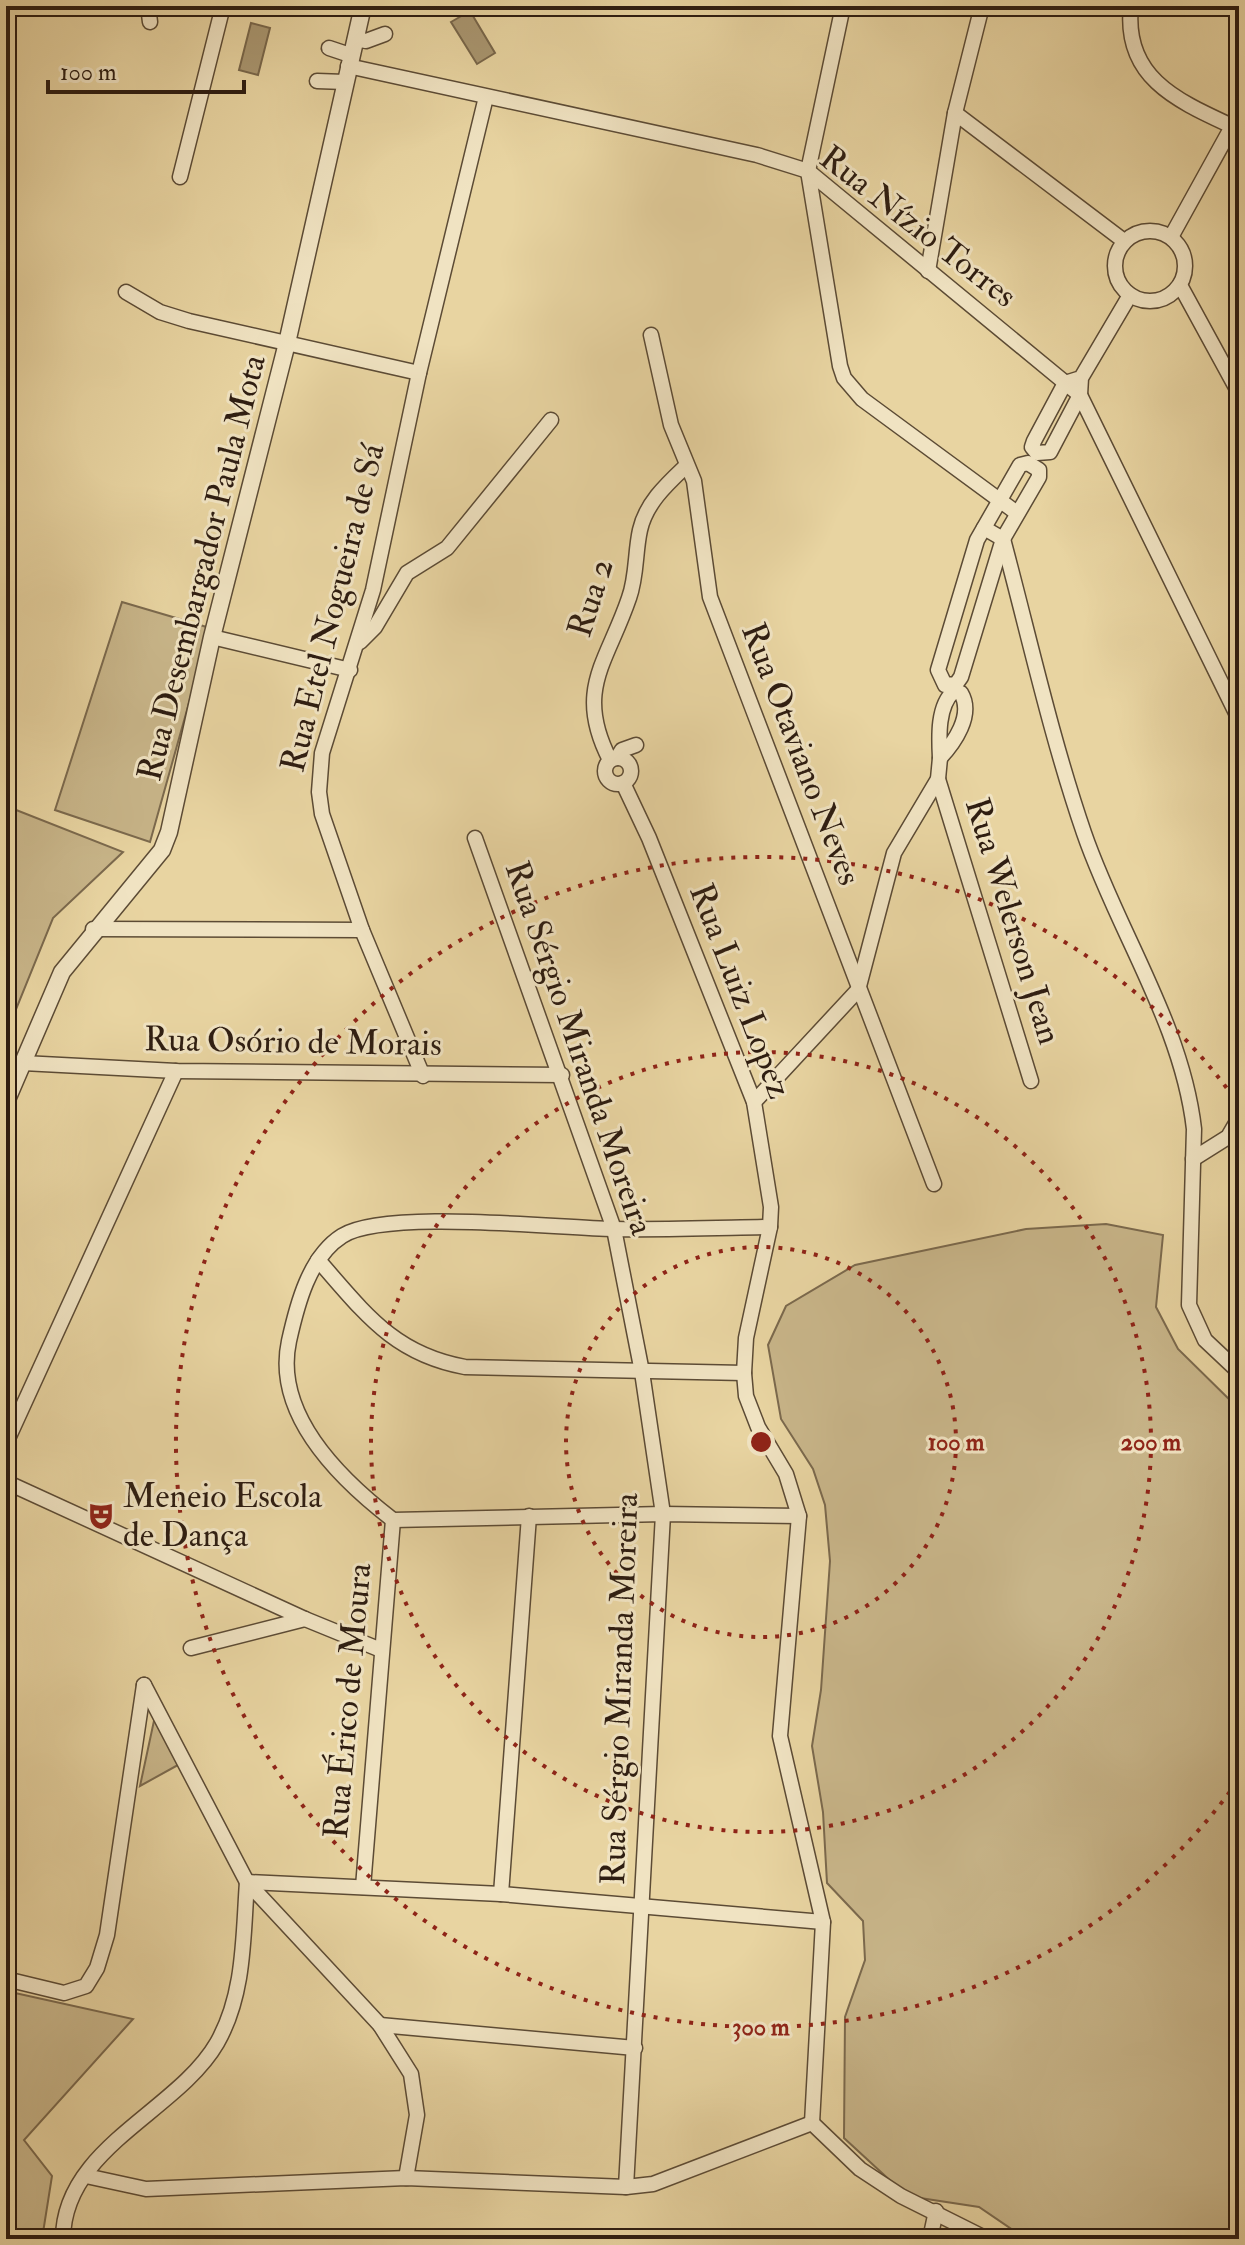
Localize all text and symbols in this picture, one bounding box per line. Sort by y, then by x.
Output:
scale bar [48,44,244,94]
text: 100 m [60,57,117,88]
street label: Rua Nízio Torres [811,137,1025,317]
street label: Rua Desembargador Paula Mota [128,349,276,786]
street label: Rua Etel Nogueira de Sá [271,438,395,777]
street label: Rua 2 [558,553,624,643]
street label: Rua Otaviano Neves [731,617,871,891]
street label: Rua Welerson Jean [955,793,1071,1049]
street label: Rua Sérgio Miranda Moreira [495,855,664,1242]
street label: Rua Luiz Lopez [679,878,801,1104]
street label: Rua Osório de Morais [144,1018,442,1066]
text: 100 m [928,1427,985,1458]
text: 200 m [1121,1427,1182,1458]
centre of rings [747,1428,775,1456]
place label: Meneio Escola de Dança [123,1475,323,1557]
street label: Rua Sérgio Miranda Moreira [592,1491,648,1886]
theatre icon: Meneio Escola de Dança [86,1501,116,1531]
street label: Rua Érico de Moura [314,1560,382,1841]
text: 300 m [732,2012,790,2043]

